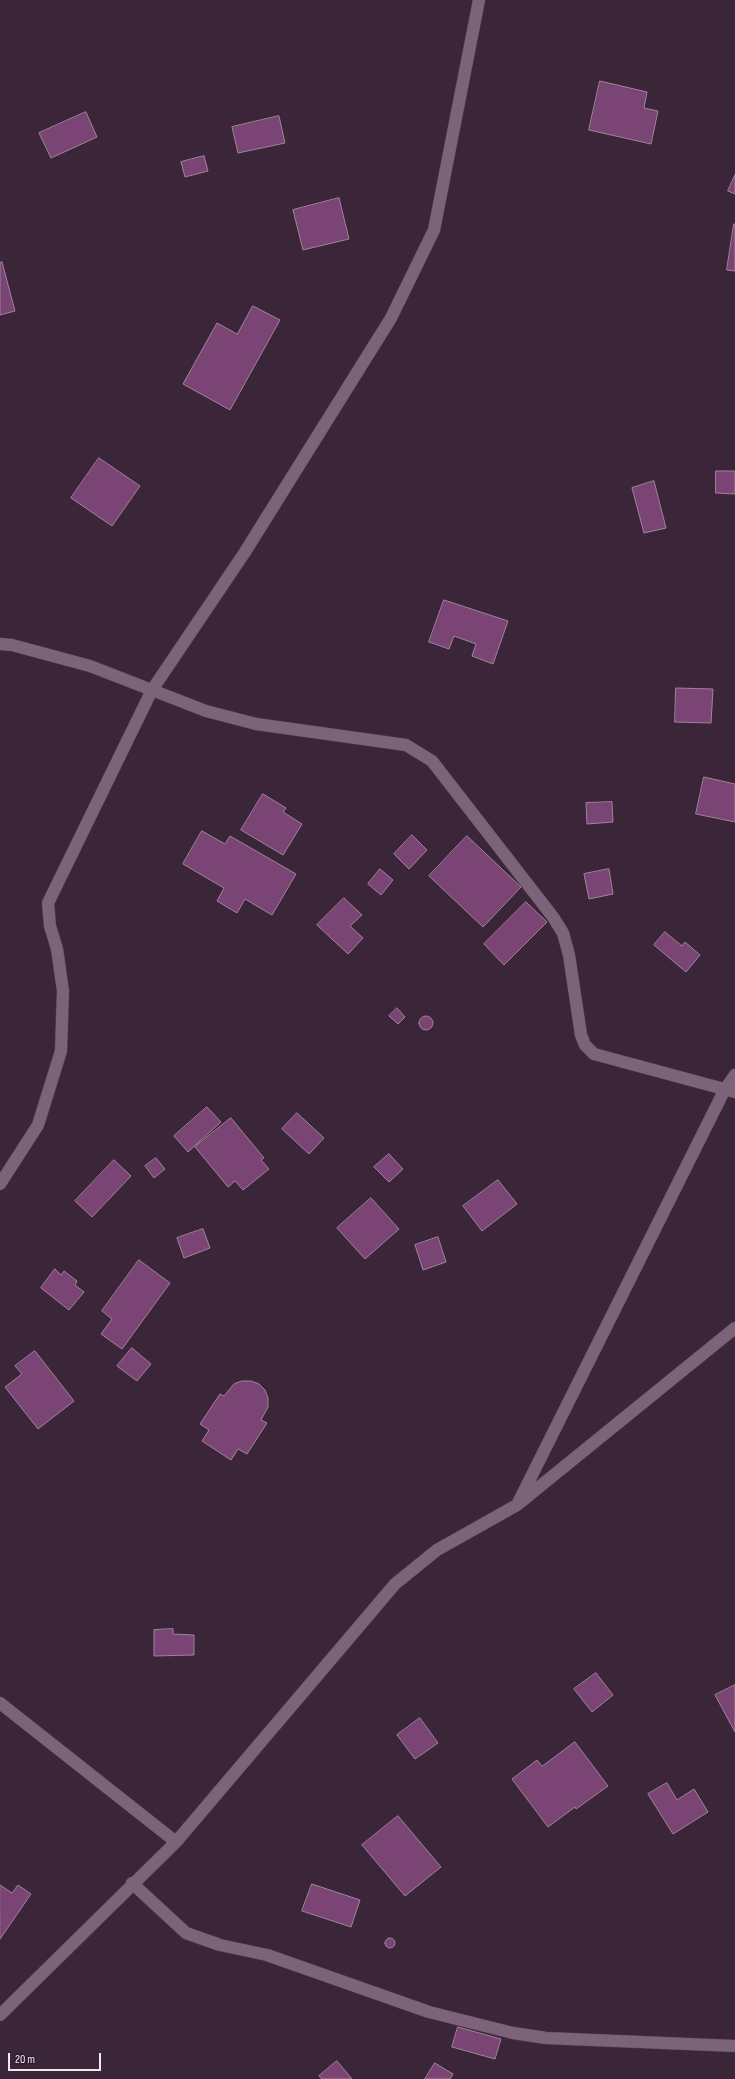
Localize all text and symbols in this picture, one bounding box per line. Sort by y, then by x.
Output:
scale bar [10,2045,103,2071]
text: 20 m [15,2052,35,2067]

